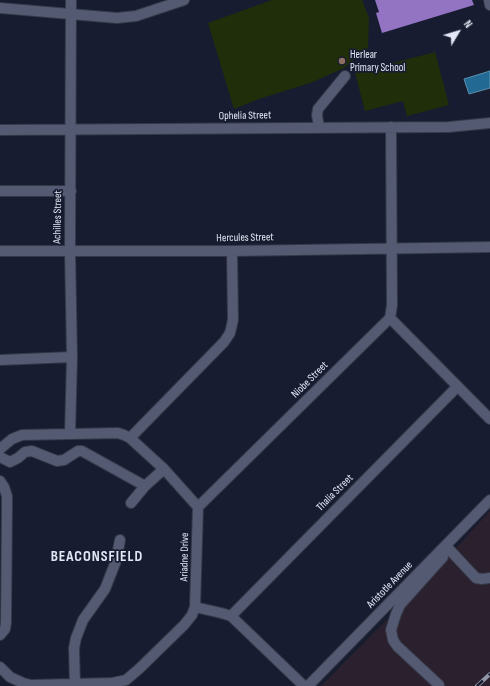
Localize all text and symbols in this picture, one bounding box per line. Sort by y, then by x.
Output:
north arrow [438,12,478,52]
text: N [461,18,475,31]
place label: Herlear Primary School [350,48,405,74]
marker: Herlear Primary School [337,56,347,66]
street label: Ophelia Street [219,109,271,123]
street label: Achilles Street [51,190,65,244]
street label: Hercules Street [216,231,274,245]
street label: Niobe Street [289,359,331,401]
street label: Thalia Street [314,472,356,514]
street label: Ariadne Drive [178,532,192,582]
district label: BEACONSFIELD [51,548,143,566]
street label: Aristotle Avenue [364,559,416,611]

